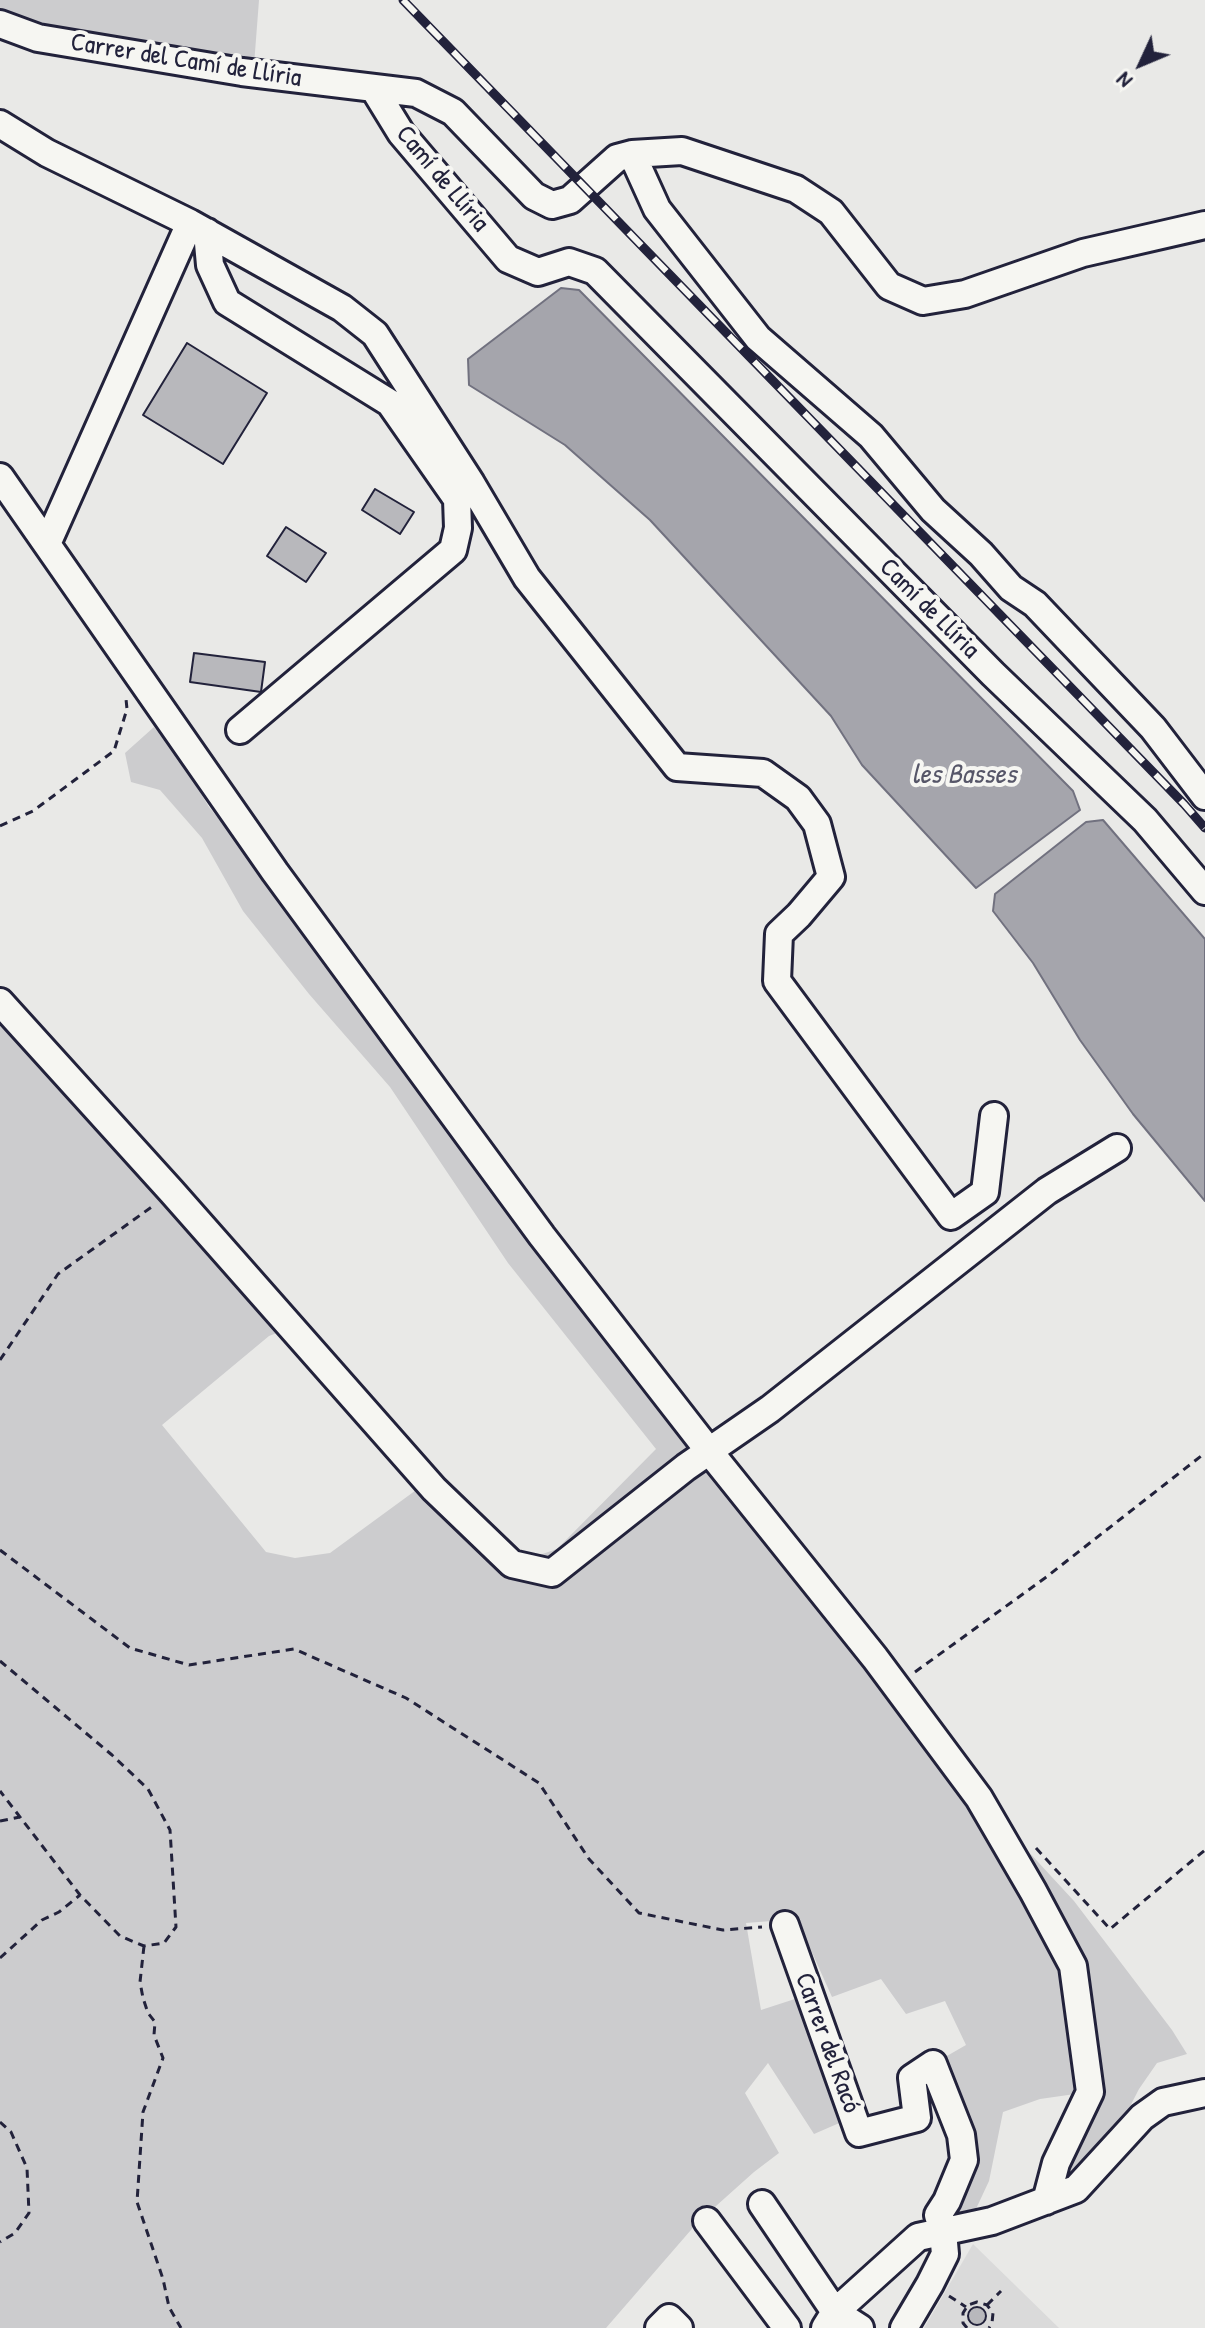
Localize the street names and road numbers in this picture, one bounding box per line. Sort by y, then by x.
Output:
street label: Carrer del Camí de Llíria [68,27,304,95]
street label: Camí de Llíria [389,120,495,238]
street label: Camí de Llíria [872,552,986,666]
street label: Carrer del Racó [787,1969,867,2117]

